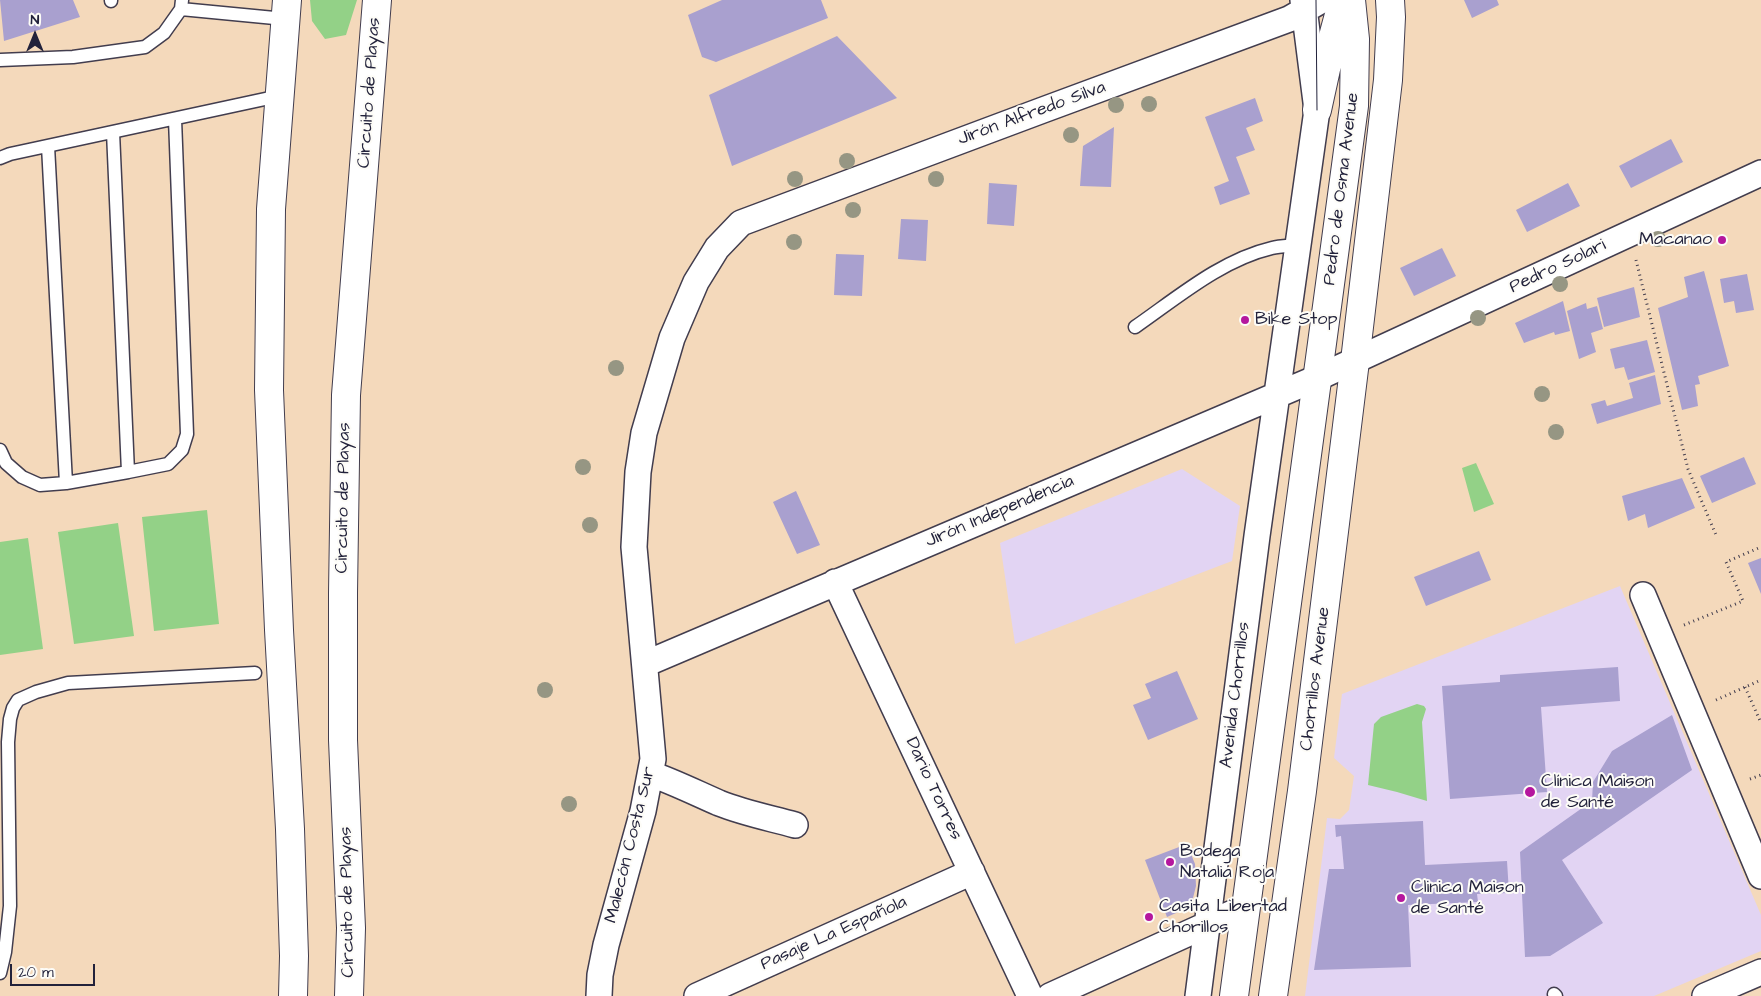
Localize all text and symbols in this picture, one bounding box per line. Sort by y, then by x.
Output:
north arrow [10,10,60,60]
text: N [31,10,39,30]
street label: Circuito de Playas [354,17,386,169]
street label: Jirón Alfredo Silva [955,77,1109,151]
street label: Pedro de Osma Avenue [1319,91,1365,287]
place label: Macanao [1639,229,1712,251]
marker: Macanao [1716,234,1728,246]
street label: Pedro Solari [1506,235,1610,299]
place label: Bike Stop [1255,309,1338,331]
marker: Bike Stop [1239,314,1251,326]
street label: Circuito de Playas [332,422,356,574]
street label: Jirón Independencia [923,471,1077,553]
street label: Chorrillos Avenue [1296,606,1336,752]
street label: Avenida Chorrillos [1216,621,1256,769]
street label: Dario Torres [900,734,966,844]
street label: Malecón Costa Sur [601,765,661,925]
place label: Clínica Maison de Santé [1541,771,1654,814]
marker: Clínica Maison de Santé [1523,785,1537,799]
street label: Circuito de Playas [336,826,360,978]
place label: Bodega Natalia Roja [1180,841,1274,884]
marker: Bodega Natalia Roja [1164,856,1176,868]
place label: Clinica Maison de Santé [1411,877,1524,920]
street label: Pasaje La Española [758,892,910,976]
marker: Clinica Maison de Santé [1395,892,1407,904]
place label: Casita Libertad Chorillos [1159,896,1287,939]
marker: Casita Libertad Chorillos [1143,911,1155,923]
scale bar [12,954,98,986]
text: 20 m [18,962,54,983]

